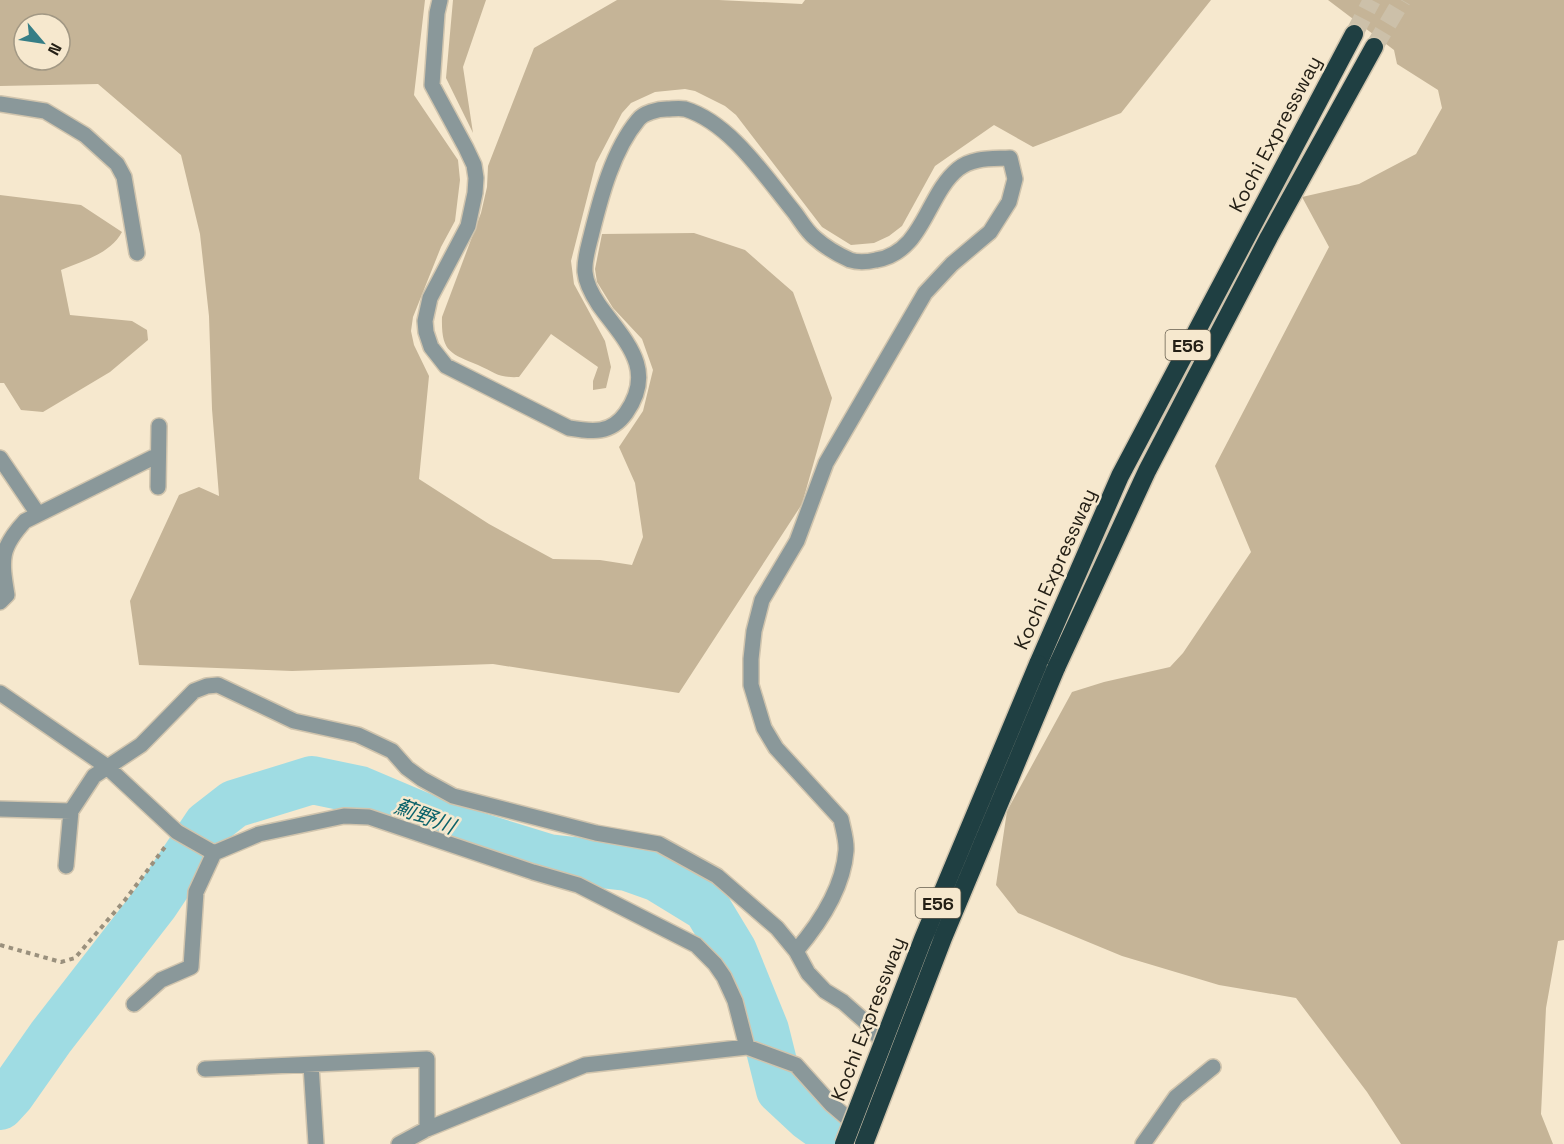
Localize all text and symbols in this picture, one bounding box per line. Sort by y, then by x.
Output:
north arrow [12,12,72,72]
text: N [43,39,66,59]
street label: Kochi Expressway [1223,51,1327,217]
road number: E56 [1166,330,1210,360]
street label: Kochi Expressway [1008,484,1102,654]
water label: 薊野川 [391,792,461,841]
road number: E56 [916,888,960,918]
street label: Kochi Expressway [825,933,911,1105]

